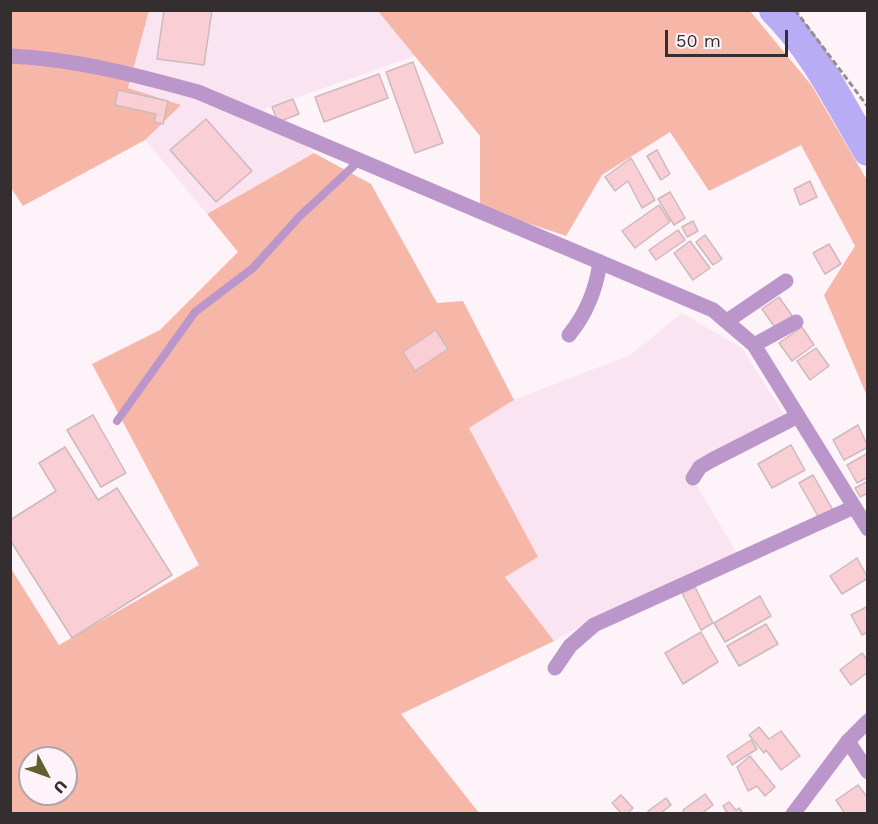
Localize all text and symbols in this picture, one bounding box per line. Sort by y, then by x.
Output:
scale bar [668,18,791,56]
text: 50 m [676,30,721,51]
north arrow [18,746,78,806]
text: U [50,776,71,797]

